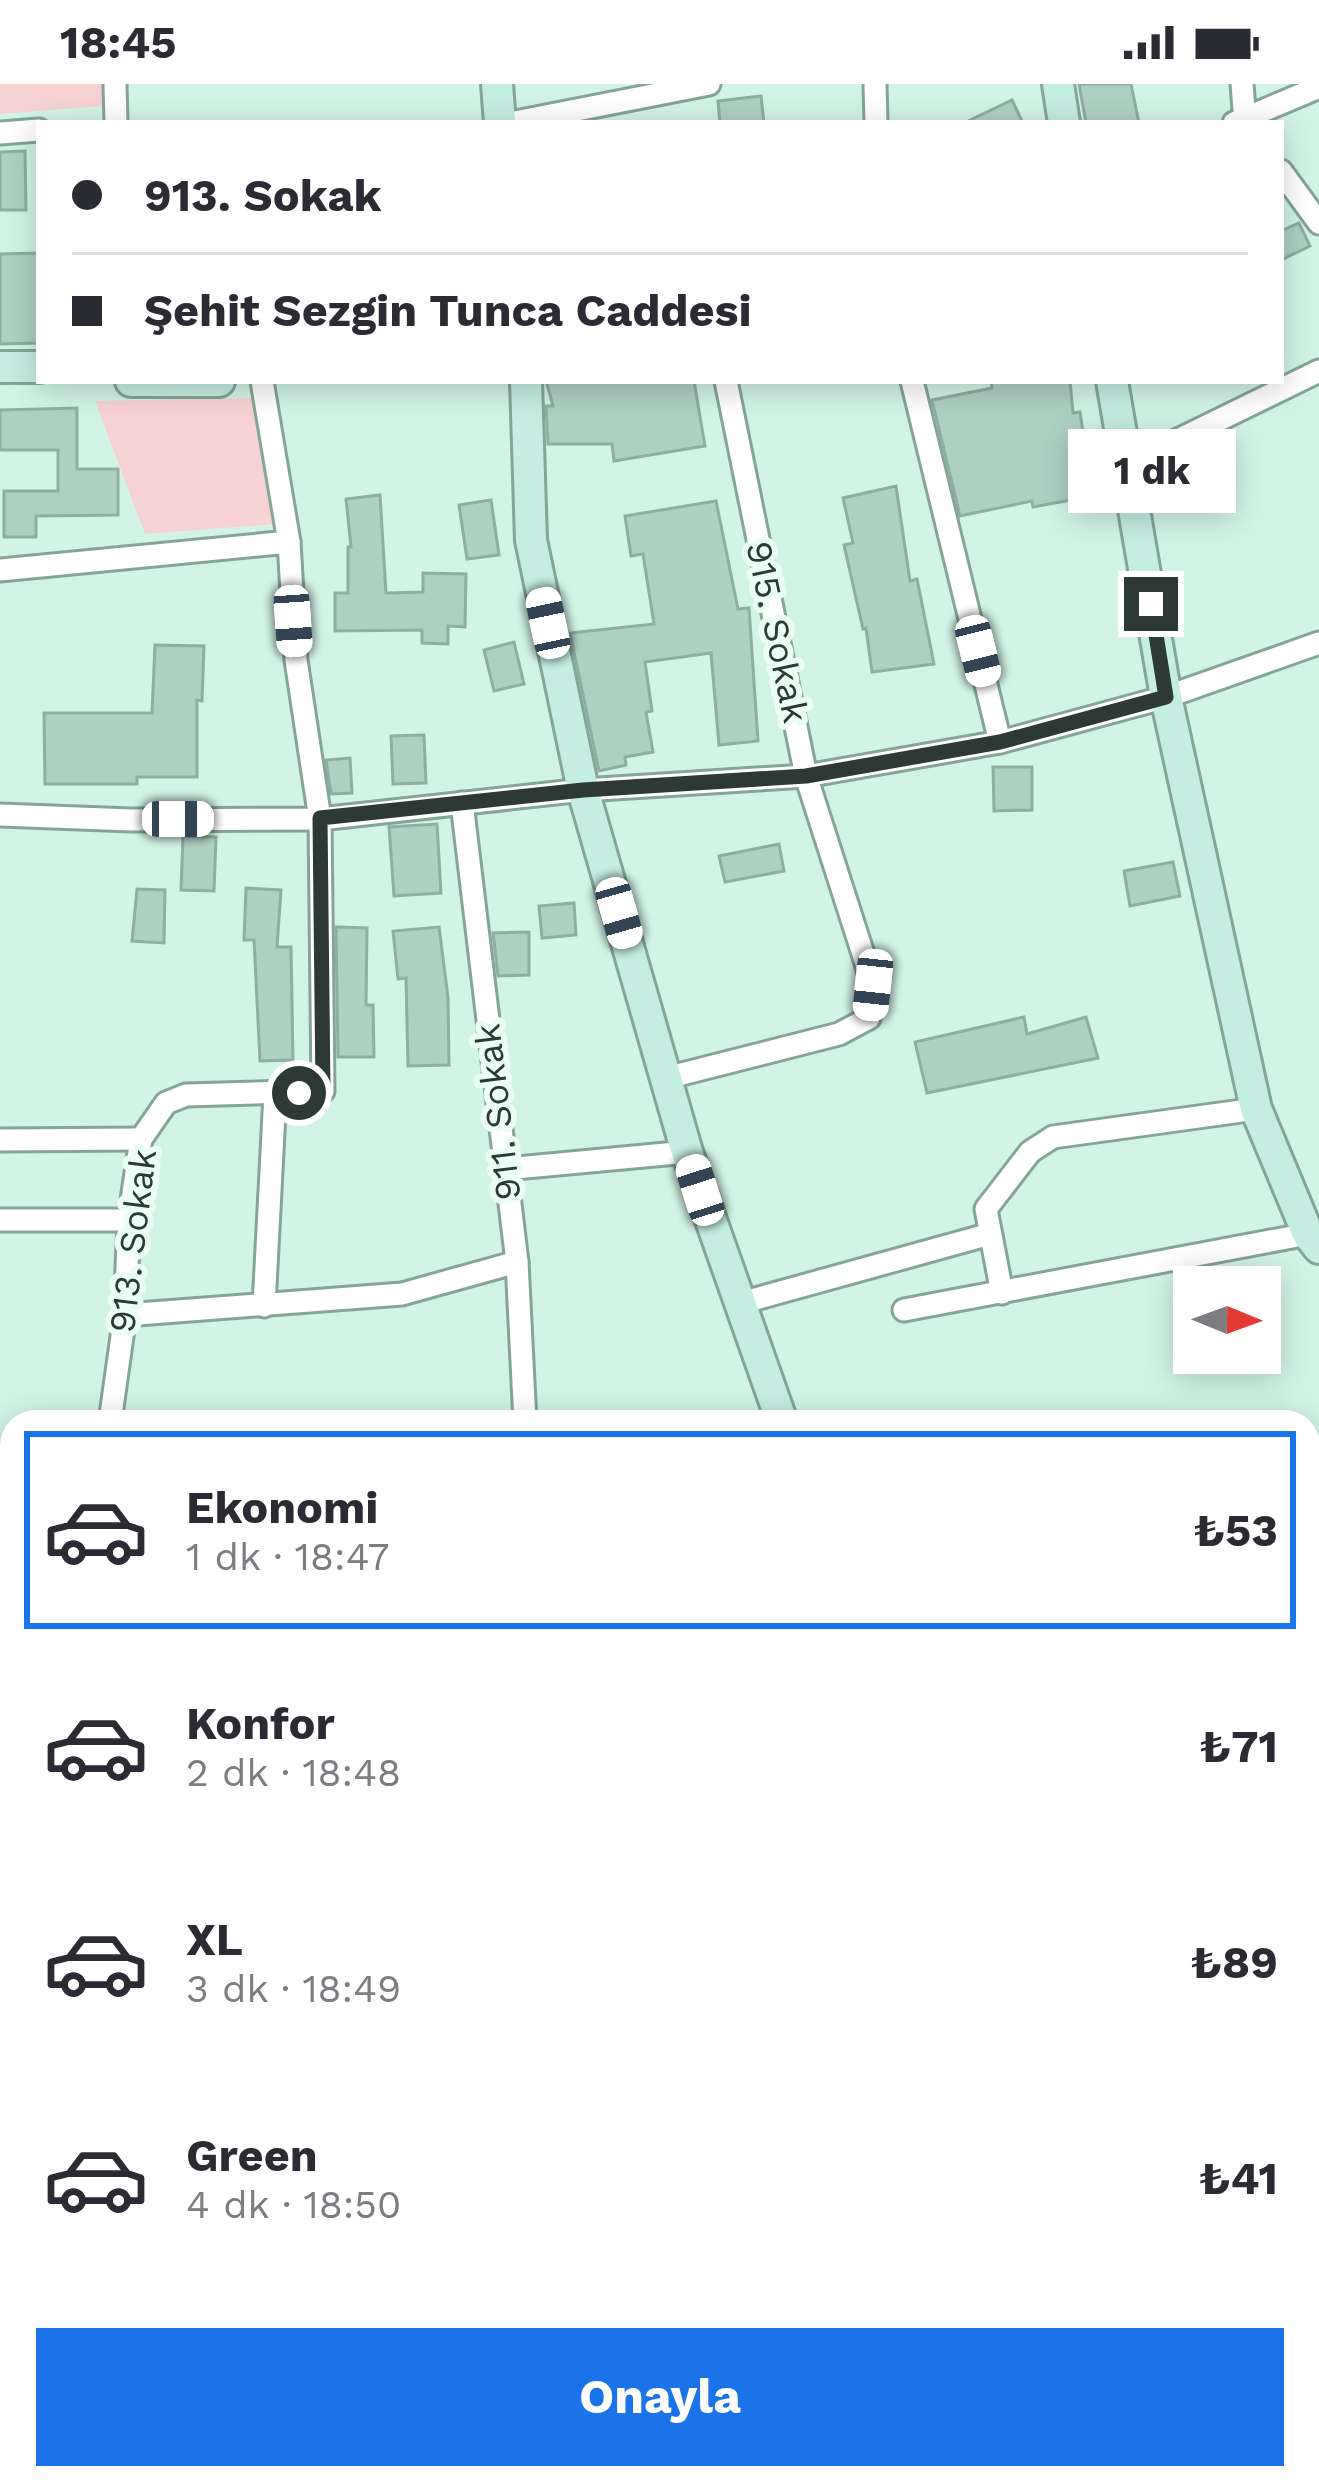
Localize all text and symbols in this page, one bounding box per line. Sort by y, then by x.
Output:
text: 18:45 [60,16,177,69]
text: 913. Sokak [144,169,382,222]
text: Şehit Sezgin Tunca Caddesi [144,284,752,337]
callout: 1 dk [1067,430,1235,514]
text: 1 dk [1114,448,1190,493]
street label: 915. Sokak [737,537,817,727]
route end [1124,577,1178,631]
car [273,584,313,658]
car [523,584,573,662]
car [952,612,1004,690]
car [142,801,214,837]
car [592,873,646,953]
car [851,947,895,1023]
street label: 911. Sokak [466,1021,530,1203]
route start [272,1066,326,1120]
street label: 913. Sokak [101,1147,165,1335]
car [672,1150,728,1230]
north arrow [1173,1266,1281,1374]
map controls [1173,1266,1281,1374]
icon: car [42,1476,150,1584]
text: Ekonomi [186,1481,378,1534]
text: ₺53 [1193,1504,1278,1557]
text: 1 dk · 18:47 [186,1534,389,1579]
icon: car [42,1692,150,1800]
text: Konfor [186,1697,335,1750]
text: ₺71 [1199,1720,1278,1773]
text: 2 dk · 18:48 [186,1750,401,1795]
icon: car [42,1908,150,2016]
text: XL [186,1913,243,1966]
text: ₺89 [1190,1936,1278,1989]
text: 3 dk · 18:49 [186,1966,401,2011]
icon: car [42,2124,150,2232]
text: Green [186,2129,318,2182]
text: ₺41 [1199,2152,1278,2205]
text: 4 dk · 18:50 [186,2182,401,2227]
button: Onayla [36,2328,1284,2466]

